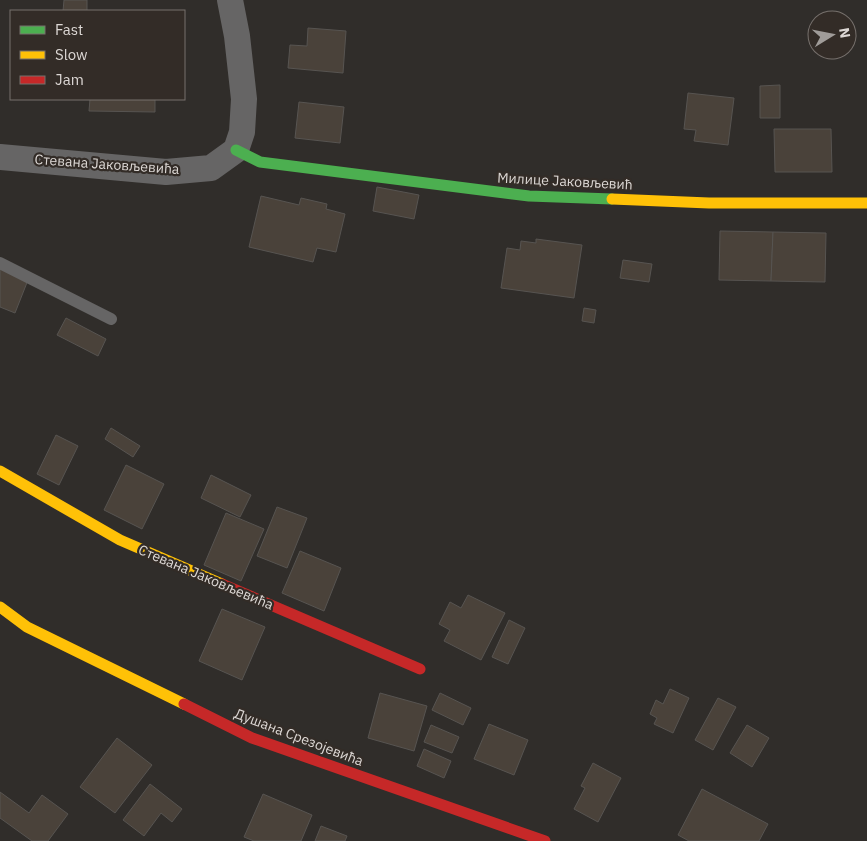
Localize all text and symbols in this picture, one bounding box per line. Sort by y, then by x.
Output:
legend [10,10,185,100]
north arrow [807,10,857,60]
text: Fast [55,20,83,39]
text: N [835,26,855,39]
text: Slow [55,45,88,64]
text: Jam [55,70,84,89]
street label: Стевана Јаковљевића [34,150,181,178]
street label: Милице Јаковљевић [497,168,633,194]
street label: Стевана Јаковљевића [136,540,277,614]
street label: Душана Срезојевића [232,704,367,770]

